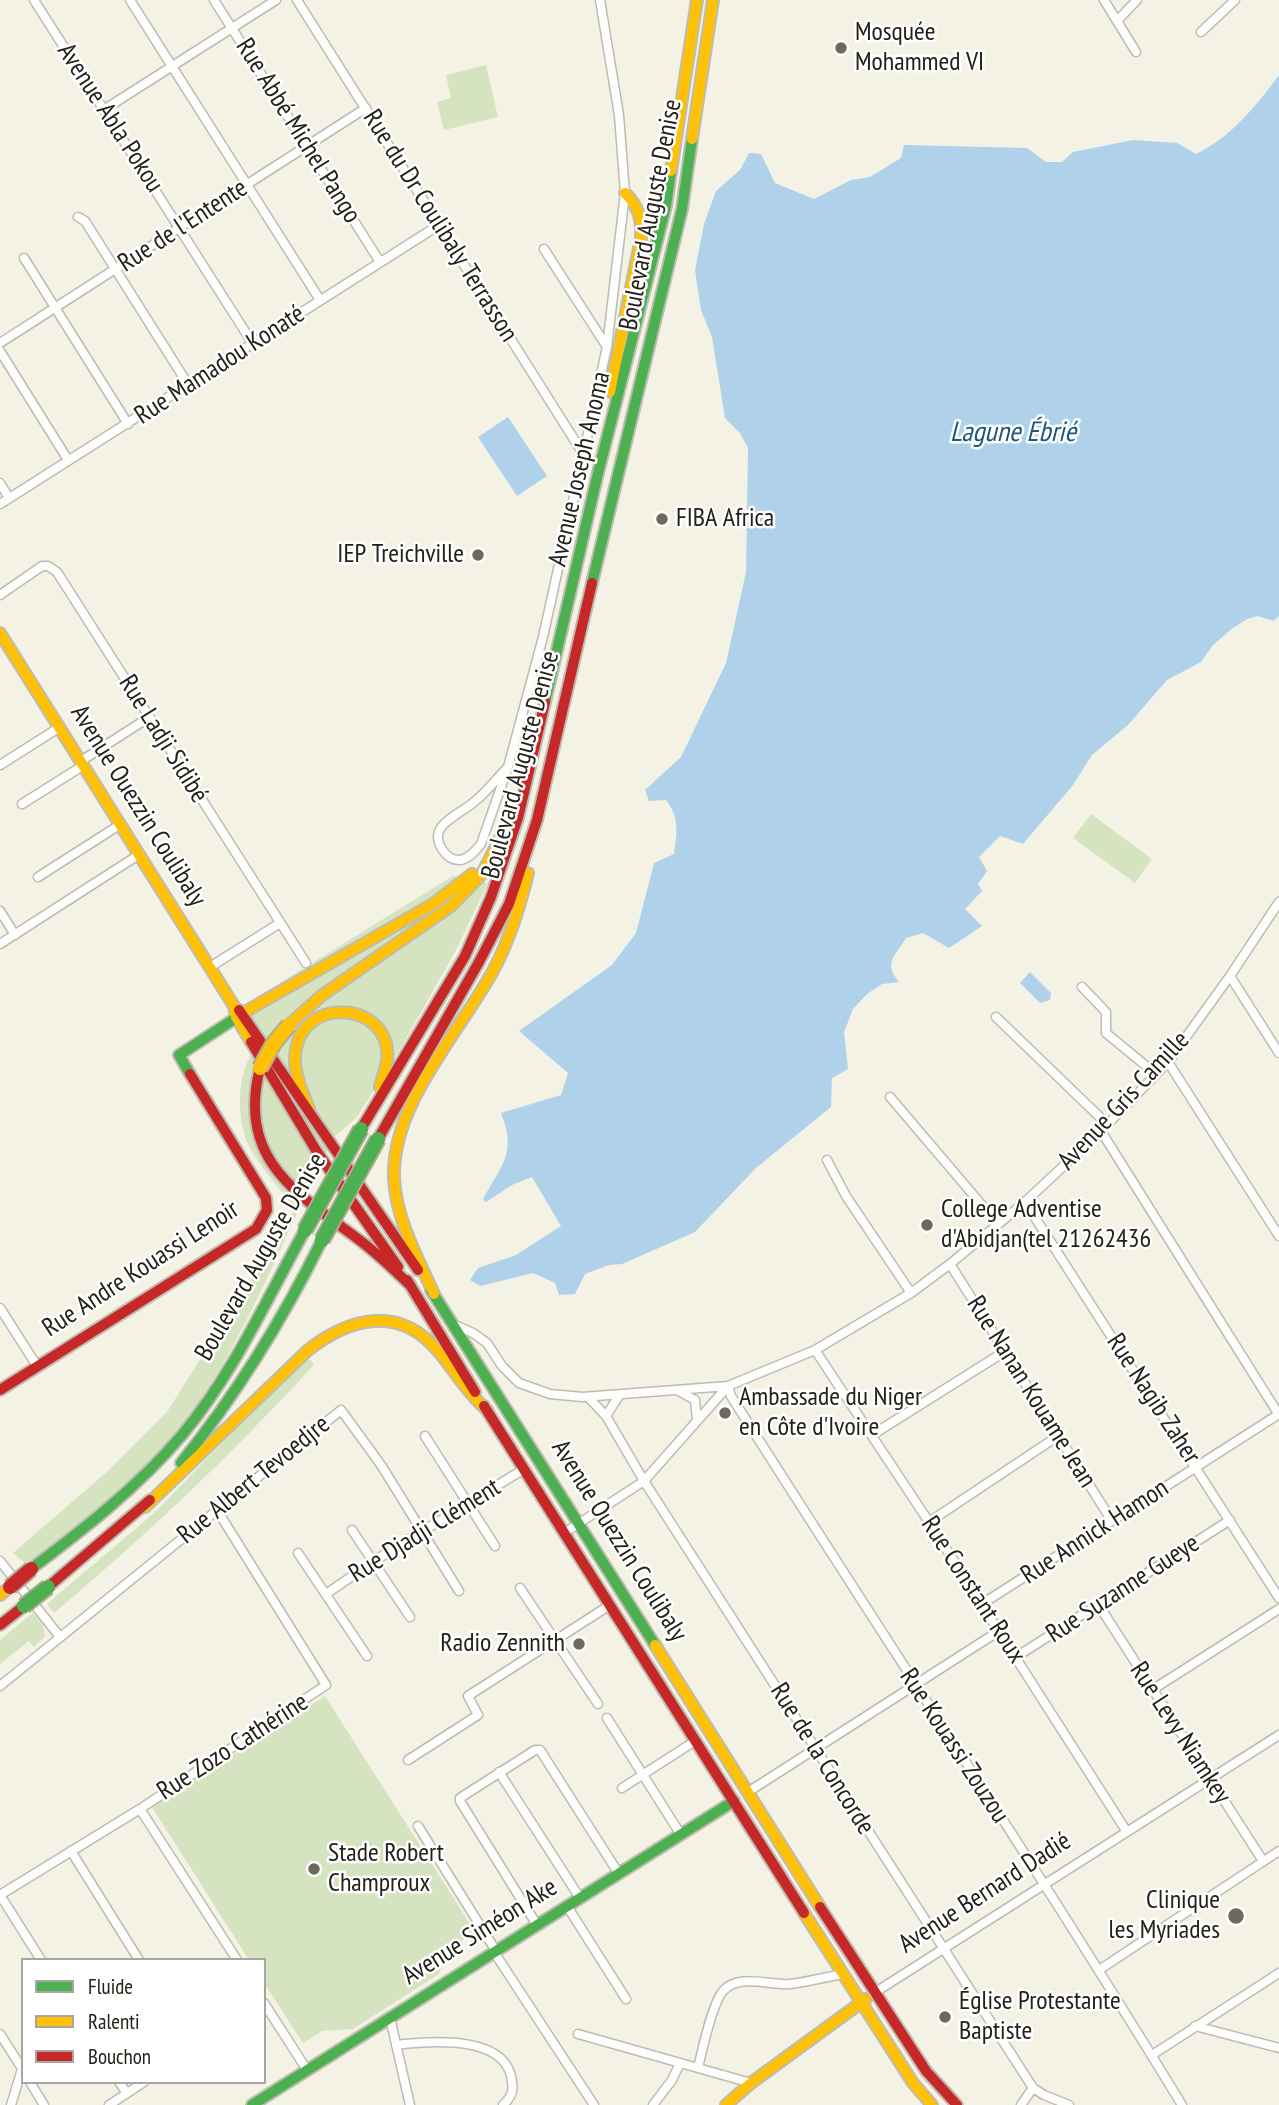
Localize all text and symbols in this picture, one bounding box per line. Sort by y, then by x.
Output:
place label: Mosquée Mohammed VI [855,17,984,78]
street label: Rue Abbé Michel Pango [229,33,367,229]
street label: Avenue Abla Pokou [50,38,170,198]
marker: Mosquée Mohammed VI [833,40,849,56]
street label: Boulevard Auguste Denise [613,97,689,333]
street label: Rue du Dr Coulibaly Terrasson [356,104,524,348]
street label: Rue de l'Entente [113,173,253,279]
street label: Rue Mamadou Konaté [129,299,311,431]
street label: Avenue Joseph Anoma [542,369,618,569]
water label: Lagune Ébrié [950,416,1076,450]
place label: FIBA Africa [676,503,774,535]
marker: FIBA Africa [654,511,670,527]
place label: IEP Treichville [337,539,464,571]
marker: IEP Treichville [470,547,486,563]
street label: Boulevard Auguste Denise [476,648,566,882]
street label: Rue Ladji Sidibé [111,669,215,809]
street label: Avenue Ouezzin Coulibaly [63,700,213,912]
street label: Avenue Gris Camille [1052,1025,1196,1177]
street label: Boulevard Auguste Denise [189,1148,333,1366]
street label: Rue Andre Kouassi Lenoir [37,1194,245,1344]
place label: College Adventise d'Abidjan(tel 21262436 [941,1194,1151,1256]
marker: College Adventise d'Abidjan(tel 21262436 [919,1217,935,1233]
street label: Rue Nanan Kouame Jean [960,1291,1102,1493]
street label: Rue Nagib Zaher [1099,1328,1207,1470]
place label: Ambassade du Niger en Côte d'Ivoire [739,1382,922,1444]
marker: Ambassade du Niger en Côte d'Ivoire [717,1405,733,1421]
street label: Rue Albert Tevoedjre [172,1409,336,1551]
street label: Avenue Ouezzin Coulibaly [544,1435,694,1647]
street label: Rue Djadji Clément [344,1472,506,1590]
street label: Rue Annick Hamon [1015,1473,1175,1591]
street label: Rue Constant Roux [914,1511,1032,1669]
street label: Rue Suzanne Gueye [1041,1528,1205,1650]
place label: Radio Zennith [440,1628,565,1660]
marker: Radio Zennith [571,1636,587,1652]
street label: Rue Levy Niamkey [1123,1656,1237,1810]
street label: Rue Kouassi Zouzou [892,1663,1016,1829]
street label: Rue de la Concorde [763,1678,881,1840]
street label: Rue Zozo Cathérine [152,1687,314,1807]
street label: Avenue Bernard Dadié [893,1826,1077,1960]
place label: Stade Robert Champroux [328,1838,444,1899]
marker: Stade Robert Champroux [306,1861,322,1877]
street label: Avenue Siméon Ake [397,1872,563,1992]
place label: Clinique les Myriades [1109,1885,1220,1946]
marker: Clinique les Myriades [1226,1906,1246,1926]
legend [21,1958,266,2084]
text: Fluide [88,1973,133,2000]
place label: Église Protestante Baptiste [959,1986,1121,2048]
text: Ralenti [88,2008,140,2035]
marker: Église Protestante Baptiste [937,2009,953,2025]
text: Bouchon [88,2043,151,2070]

